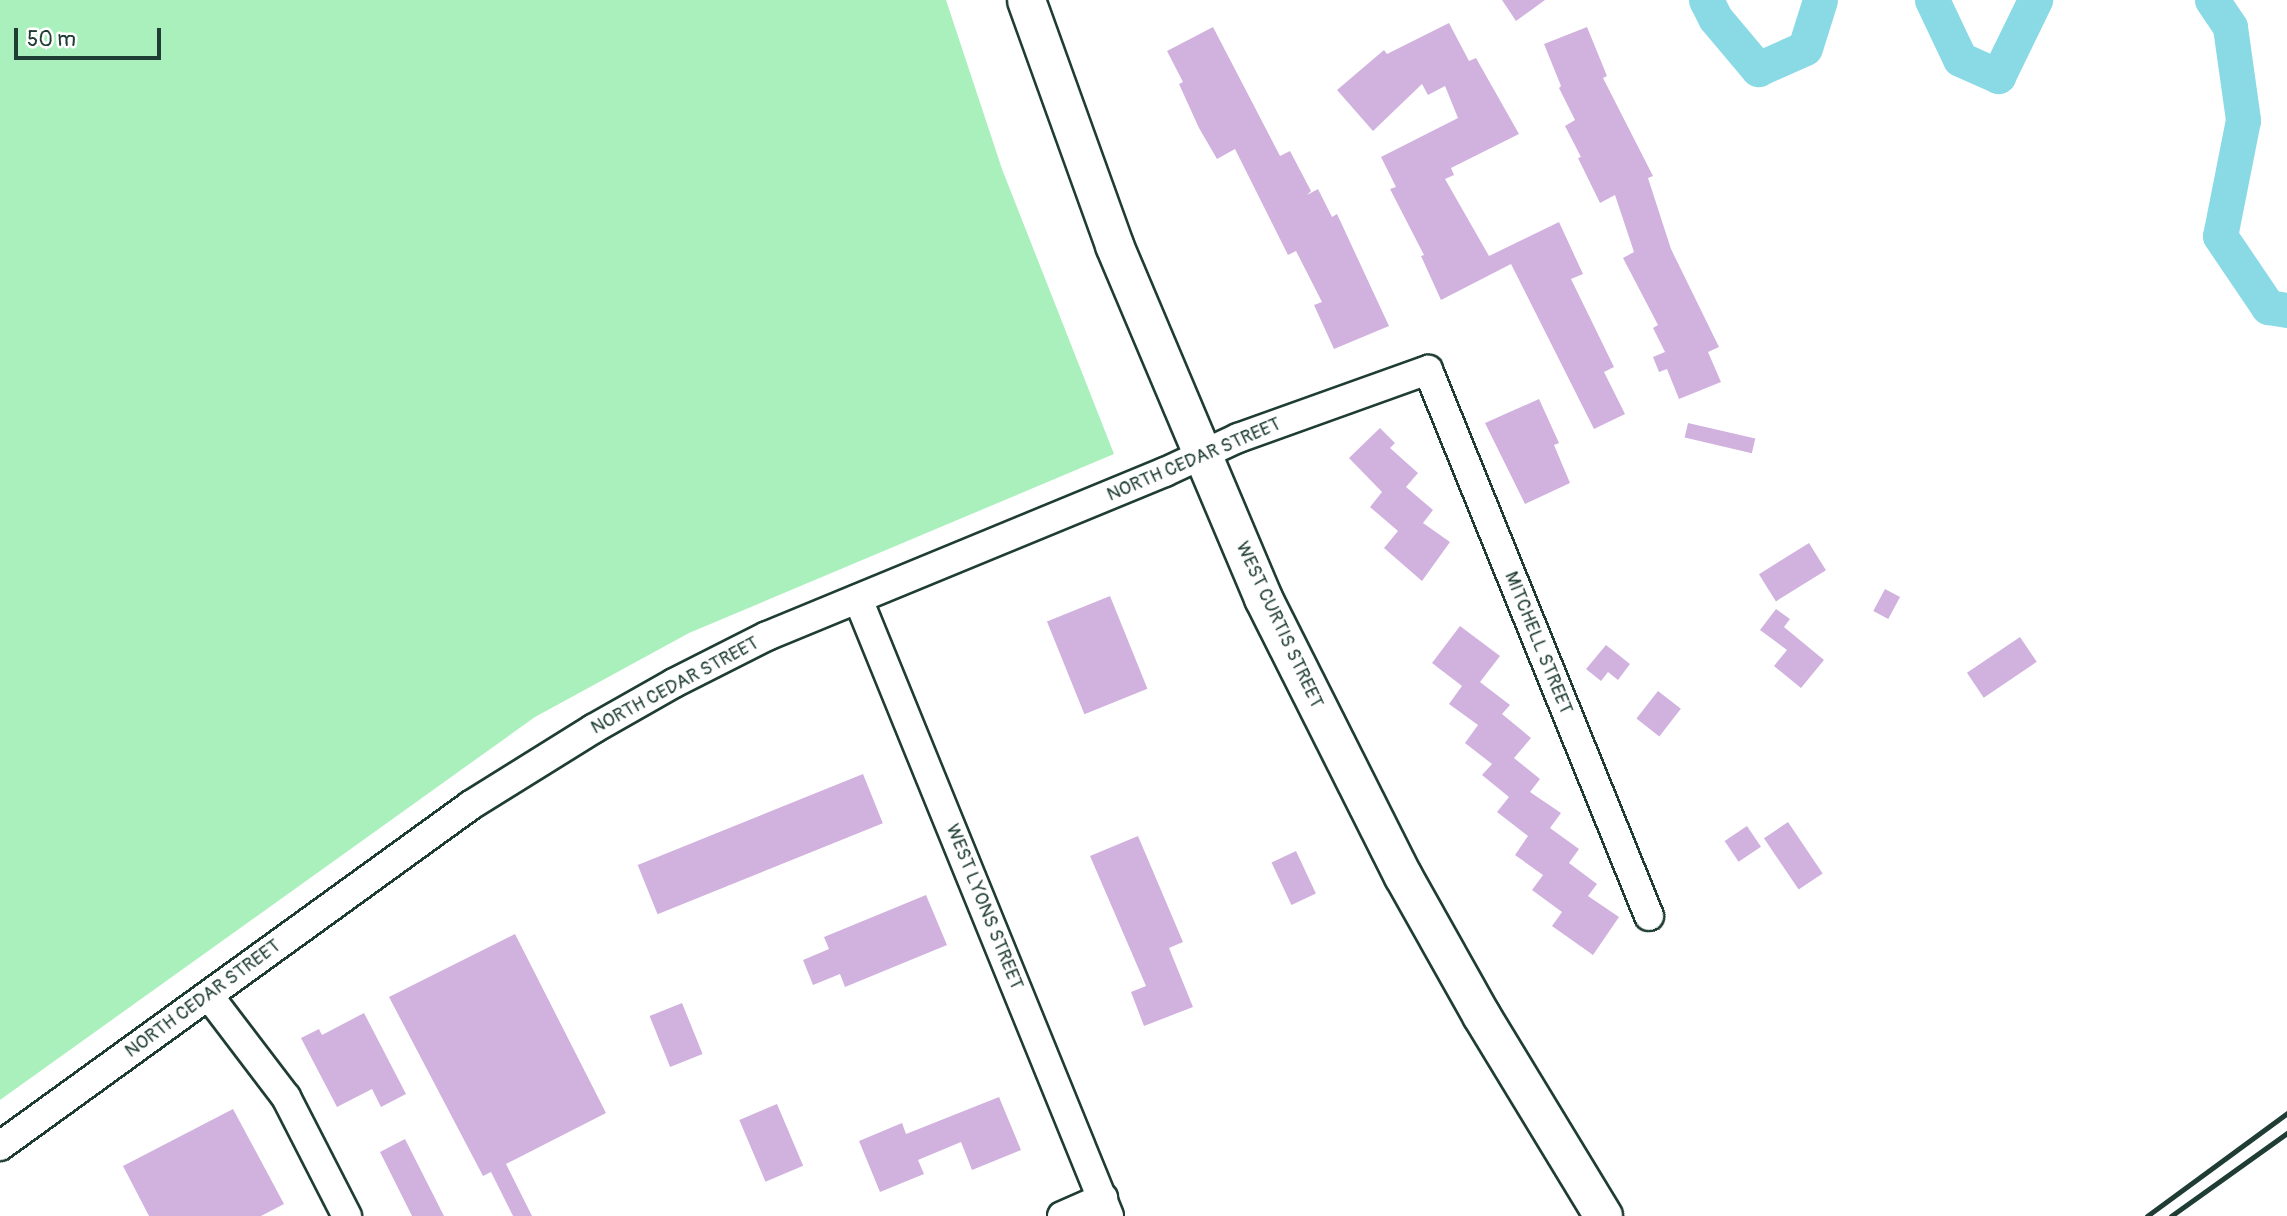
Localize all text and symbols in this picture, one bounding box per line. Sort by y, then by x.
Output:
scale bar [18,14,164,58]
text: 50 m [27,26,76,53]
street label: NORTH CEDAR STREET [1104,413,1284,507]
street label: WEST CURTIS STREET [1230,538,1328,712]
street label: MITCHELL STREET [1499,568,1577,718]
street label: NORTH CEDAR STREET [587,632,763,740]
street label: WEST LYONS STREET [940,821,1028,993]
street label: NORTH CEDAR STREET [121,935,285,1063]

